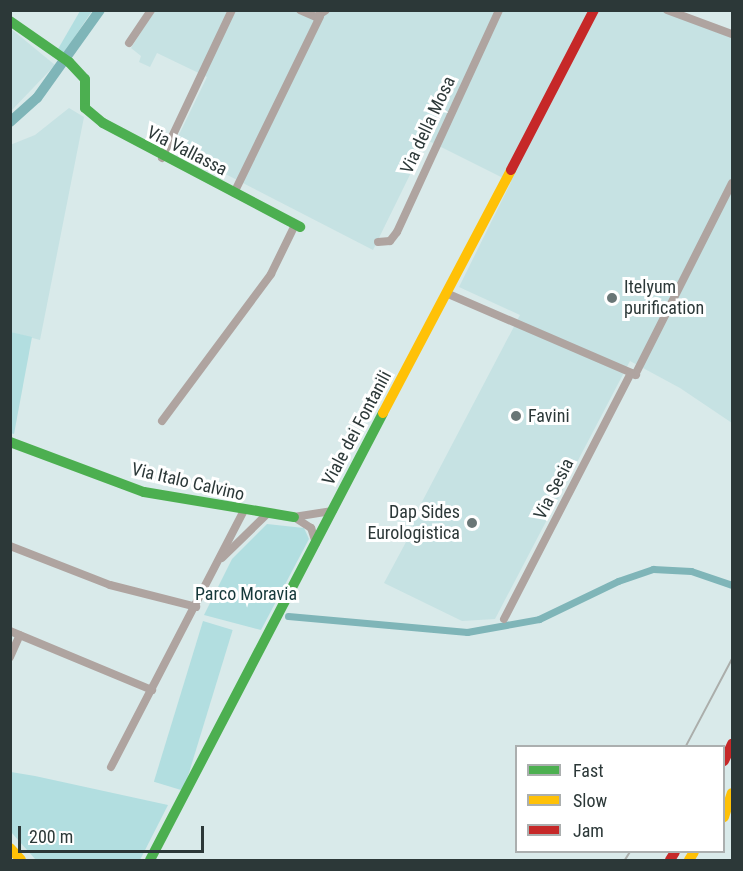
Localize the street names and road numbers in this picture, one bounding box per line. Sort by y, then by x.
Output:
street label: Via della Mosa [396,73,460,177]
street label: Via Vallassa [143,122,231,180]
street label: Viale dei Fontanili [318,367,396,489]
street label: Via Sesia [529,455,579,523]
street label: Via Italo Calvino [129,459,247,505]

